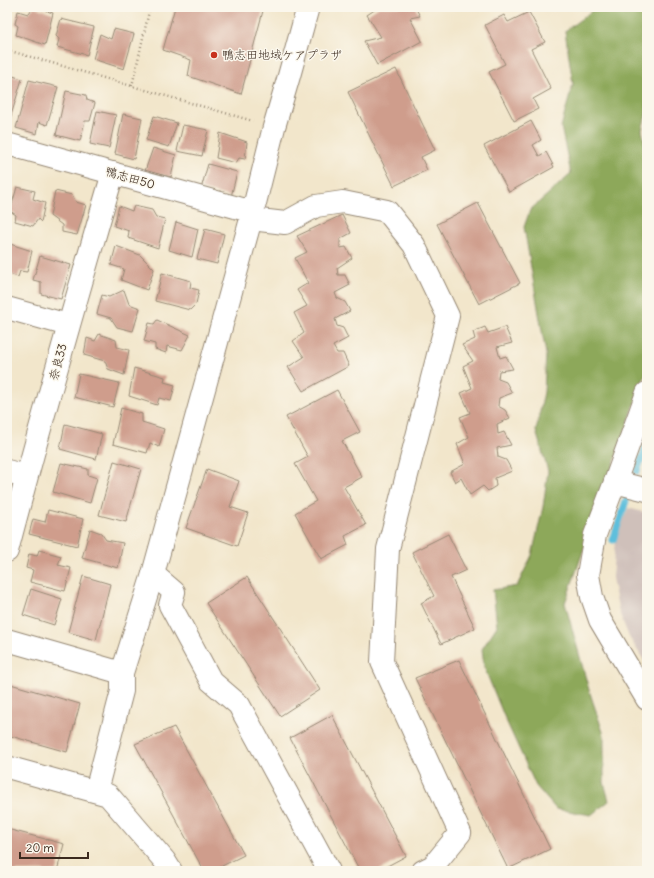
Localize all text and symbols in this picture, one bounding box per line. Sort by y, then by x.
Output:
place label: 鴨志田地域ケアプラザ [222,47,342,62]
marker: 鴨志田地域ケアプラザ [209,50,219,60]
street label: 鴨志田50 [104,163,157,192]
street label: 奈良33 [45,342,70,382]
scale bar [20,834,88,860]
text: 20 m [26,840,54,855]

